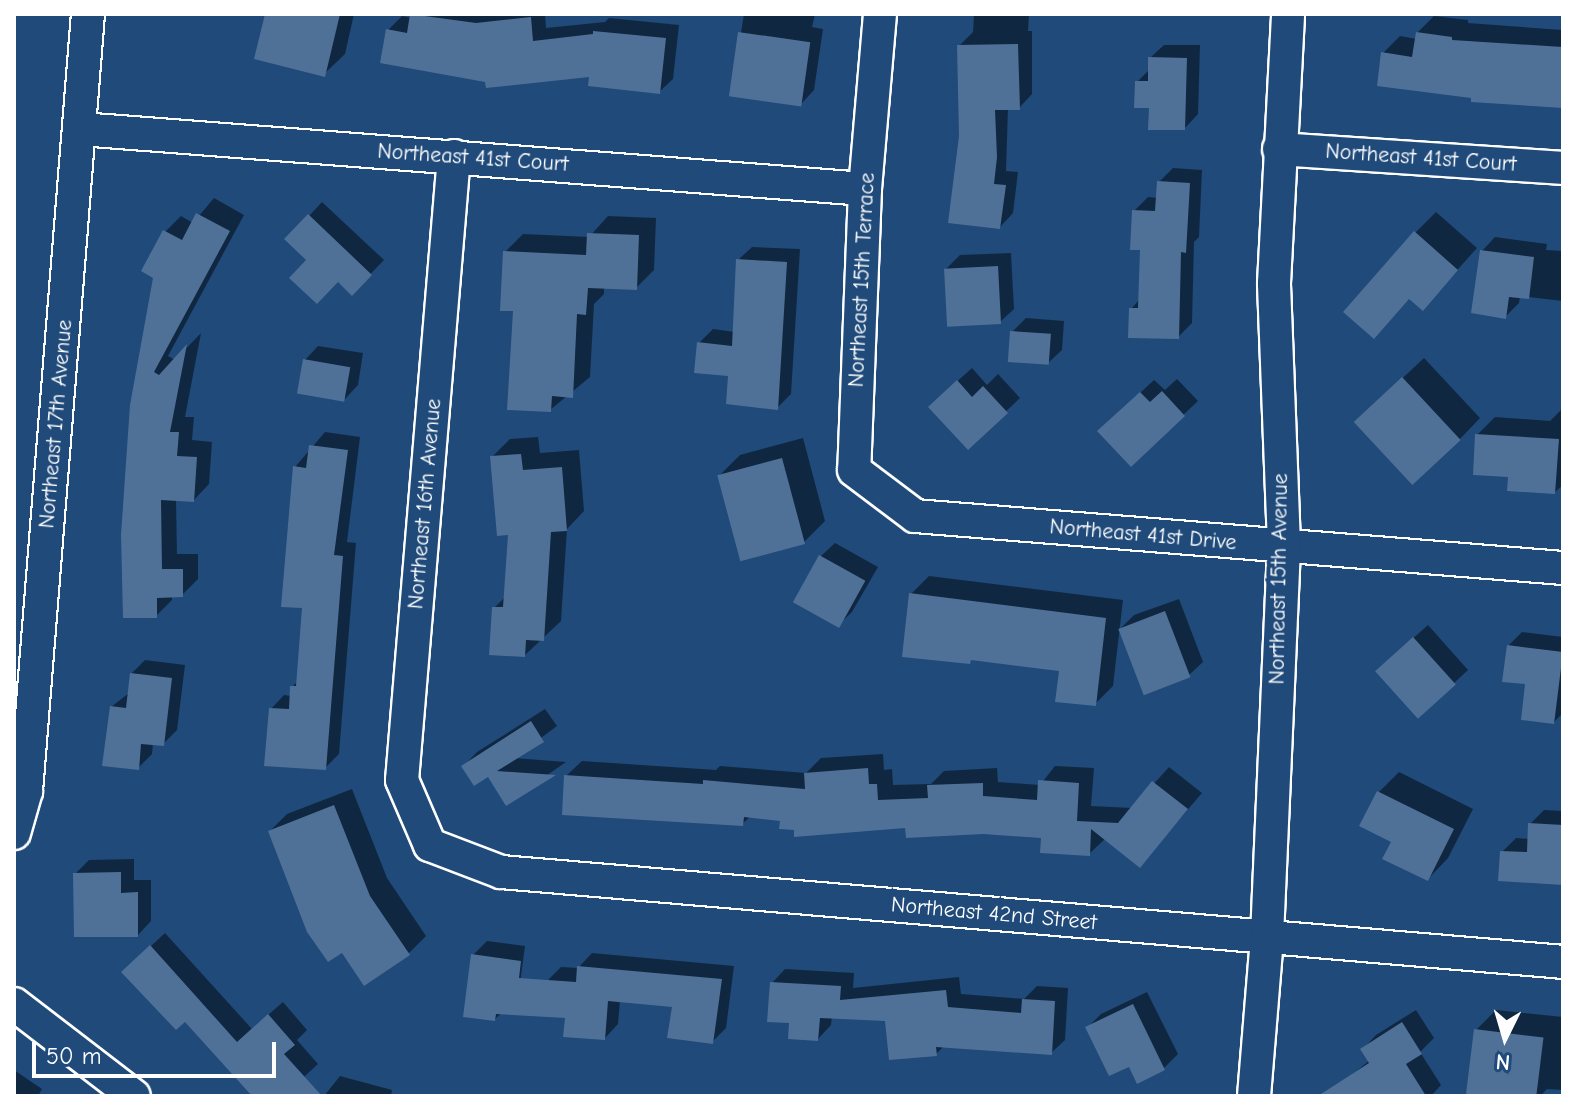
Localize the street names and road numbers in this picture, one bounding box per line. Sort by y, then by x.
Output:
street label: Northeast 41st Court [376,138,570,178]
street label: Northeast 41st Court [1324,138,1518,178]
street label: Northeast 15th Terrace [843,172,881,388]
street label: Northeast 17th Avenue [34,318,78,530]
street label: Northeast 16th Avenue [403,398,447,610]
street label: Northeast 15th Avenue [1264,473,1294,685]
street label: Northeast 41st Drive [1048,514,1238,556]
street label: Northeast 42nd Street [890,892,1098,936]

